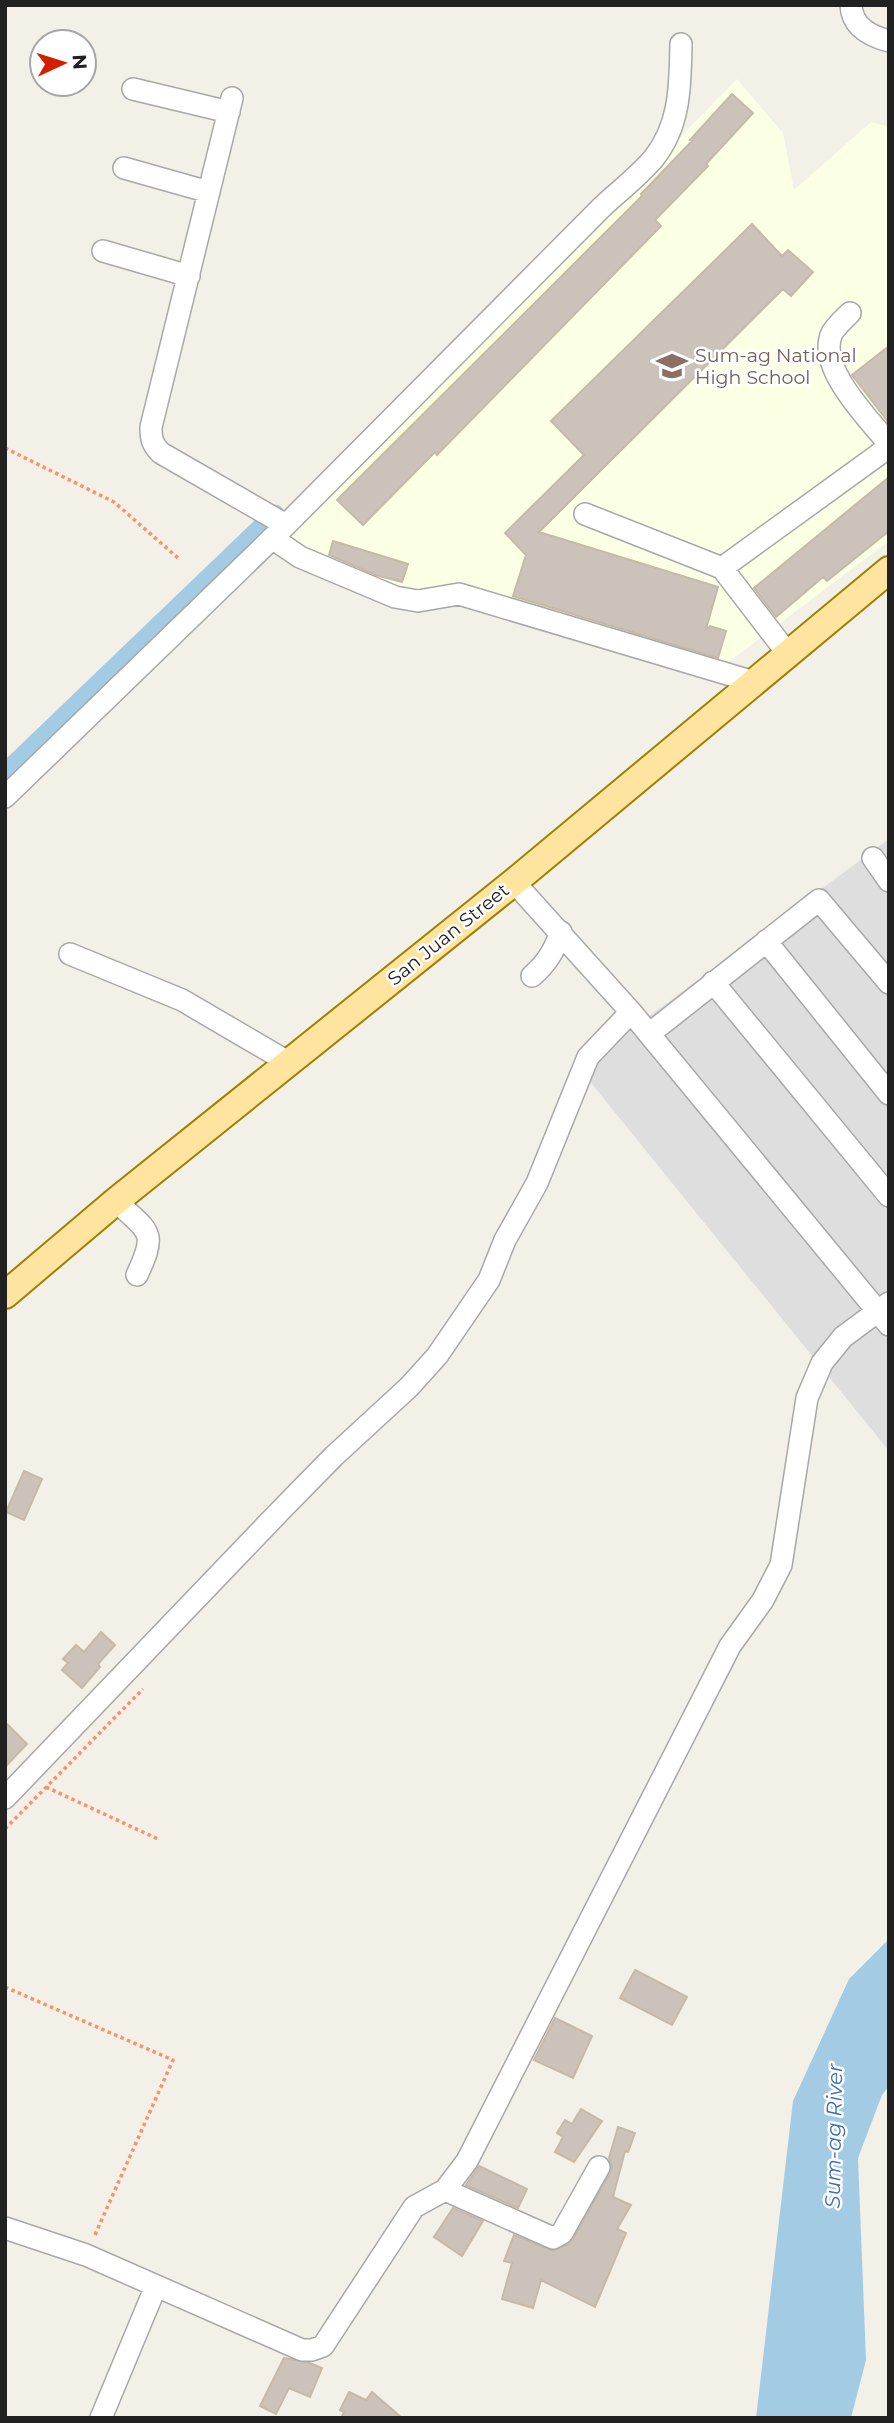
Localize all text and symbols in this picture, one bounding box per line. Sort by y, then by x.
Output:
north arrow [28,28,98,98]
text: N [67,53,91,70]
place label: Sum-ag National High School [695,344,857,389]
school or university icon: Sum-ag National High School [655,349,689,383]
street label: San Juan Street [383,878,514,990]
water label: Sum-ag River [820,2063,847,2209]

